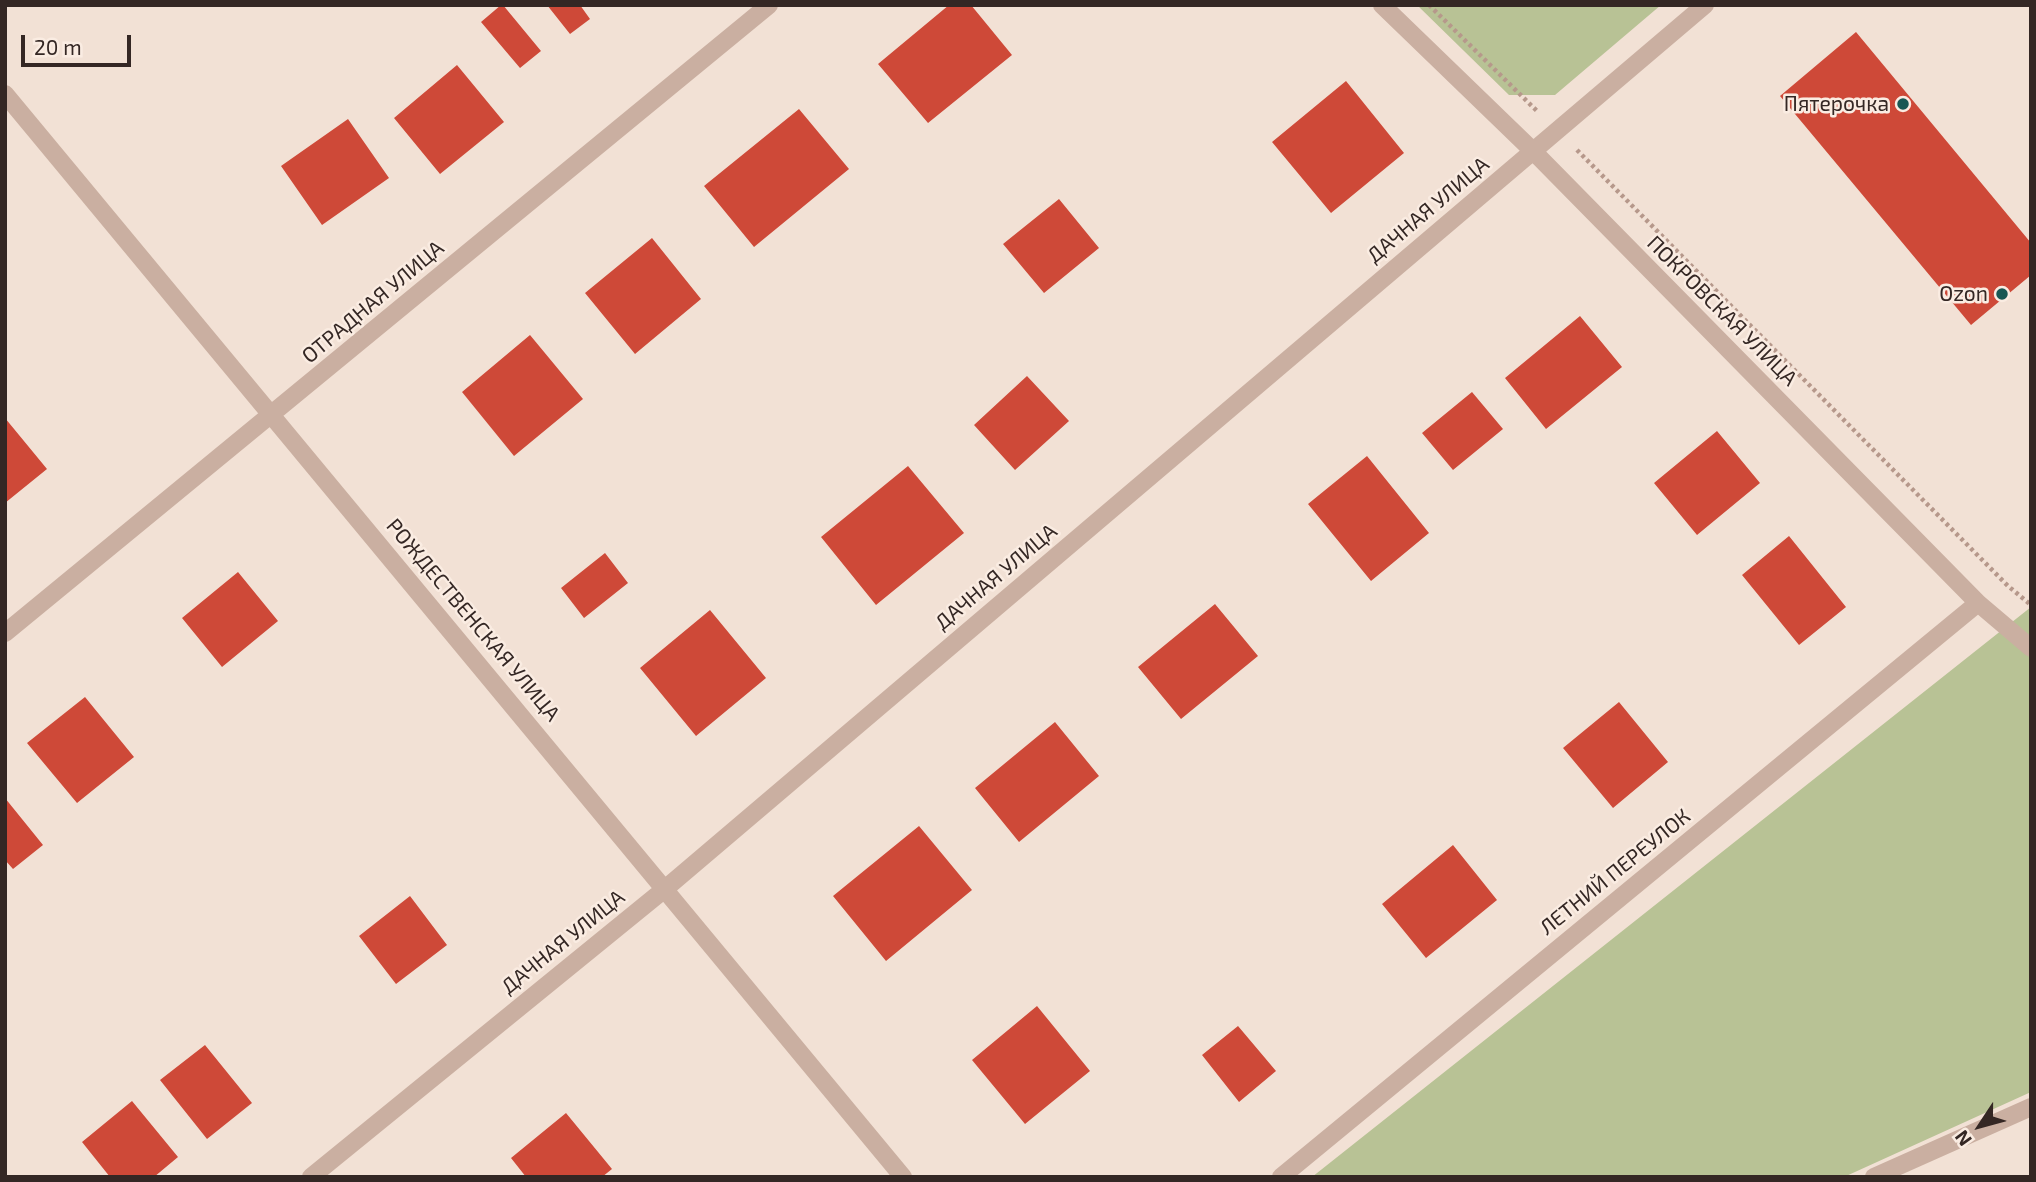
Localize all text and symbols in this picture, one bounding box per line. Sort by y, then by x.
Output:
scale bar [24,21,135,65]
text: 20 m [34,34,82,59]
place label: Пятерочка [1784,91,1889,117]
marker: Пятерочка [1895,96,1911,112]
street label: ДАЧНАЯ УЛИЦА [1362,152,1494,268]
street label: ПОКРОВСКАЯ УЛИЦА [1642,231,1802,391]
street label: ОТРАДНАЯ УЛИЦА [297,235,449,369]
place label: Ozon [1939,281,1988,307]
marker: Ozon [1994,286,2010,302]
street label: РОЖДЕСТВЕНСКАЯ УЛИЦА [381,514,565,726]
street label: ДАЧНАЯ УЛИЦА [930,519,1062,635]
street label: ЛЕТНИЙ ПЕРЕУЛОК [1535,804,1695,940]
street label: ДАЧНАЯ УЛИЦА [496,885,630,999]
north arrow [1945,1091,2015,1161]
text: N [1949,1126,1976,1151]

